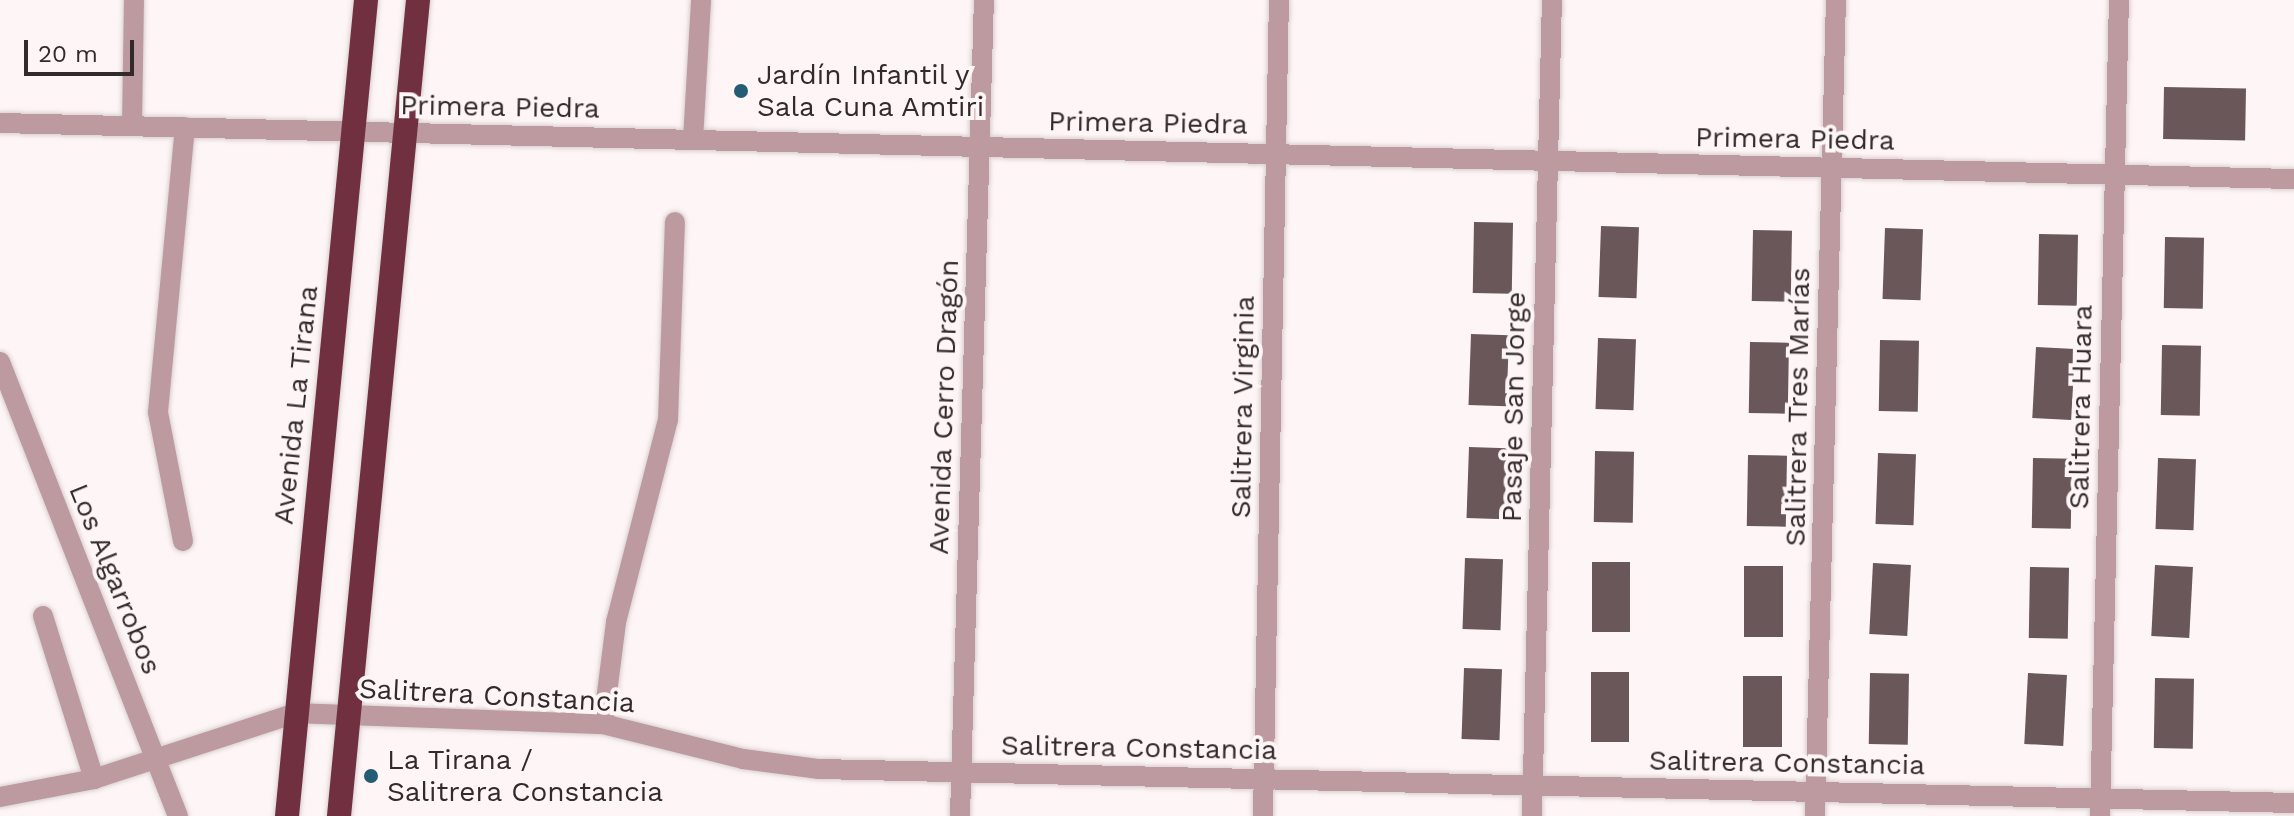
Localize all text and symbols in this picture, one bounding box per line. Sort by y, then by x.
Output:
scale bar [28,24,138,74]
text: 20 m [38,40,98,68]
place label: Jardín Infantil y Sala Cuna Amtiri [757,58,987,124]
marker: Jardín Infantil y Sala Cuna Amtiri [732,82,750,100]
street label: Primera Piedra [400,88,600,126]
street label: Primera Piedra [1048,104,1248,142]
street label: Primera Piedra [1695,120,1895,158]
street label: Avenida Cerro Dragón [922,258,966,556]
street label: Salitrera Tres Marías [1779,267,1817,547]
street label: Avenida La Tirana [267,283,325,527]
street label: Pasaje San Jorge [1495,291,1533,523]
street label: Salitrera Virginia [1224,295,1262,519]
street label: Salitrera Huara [2062,304,2100,510]
street label: Los Algarrobos [61,478,169,680]
street label: Salitrera Constancia [358,672,636,720]
street label: Salitrera Constancia [1000,729,1278,767]
place label: La Tirana / Salitrera Constancia [387,743,664,809]
street label: Salitrera Constancia [1648,744,1926,782]
marker: La Tirana / Salitrera Constancia [362,767,380,785]

